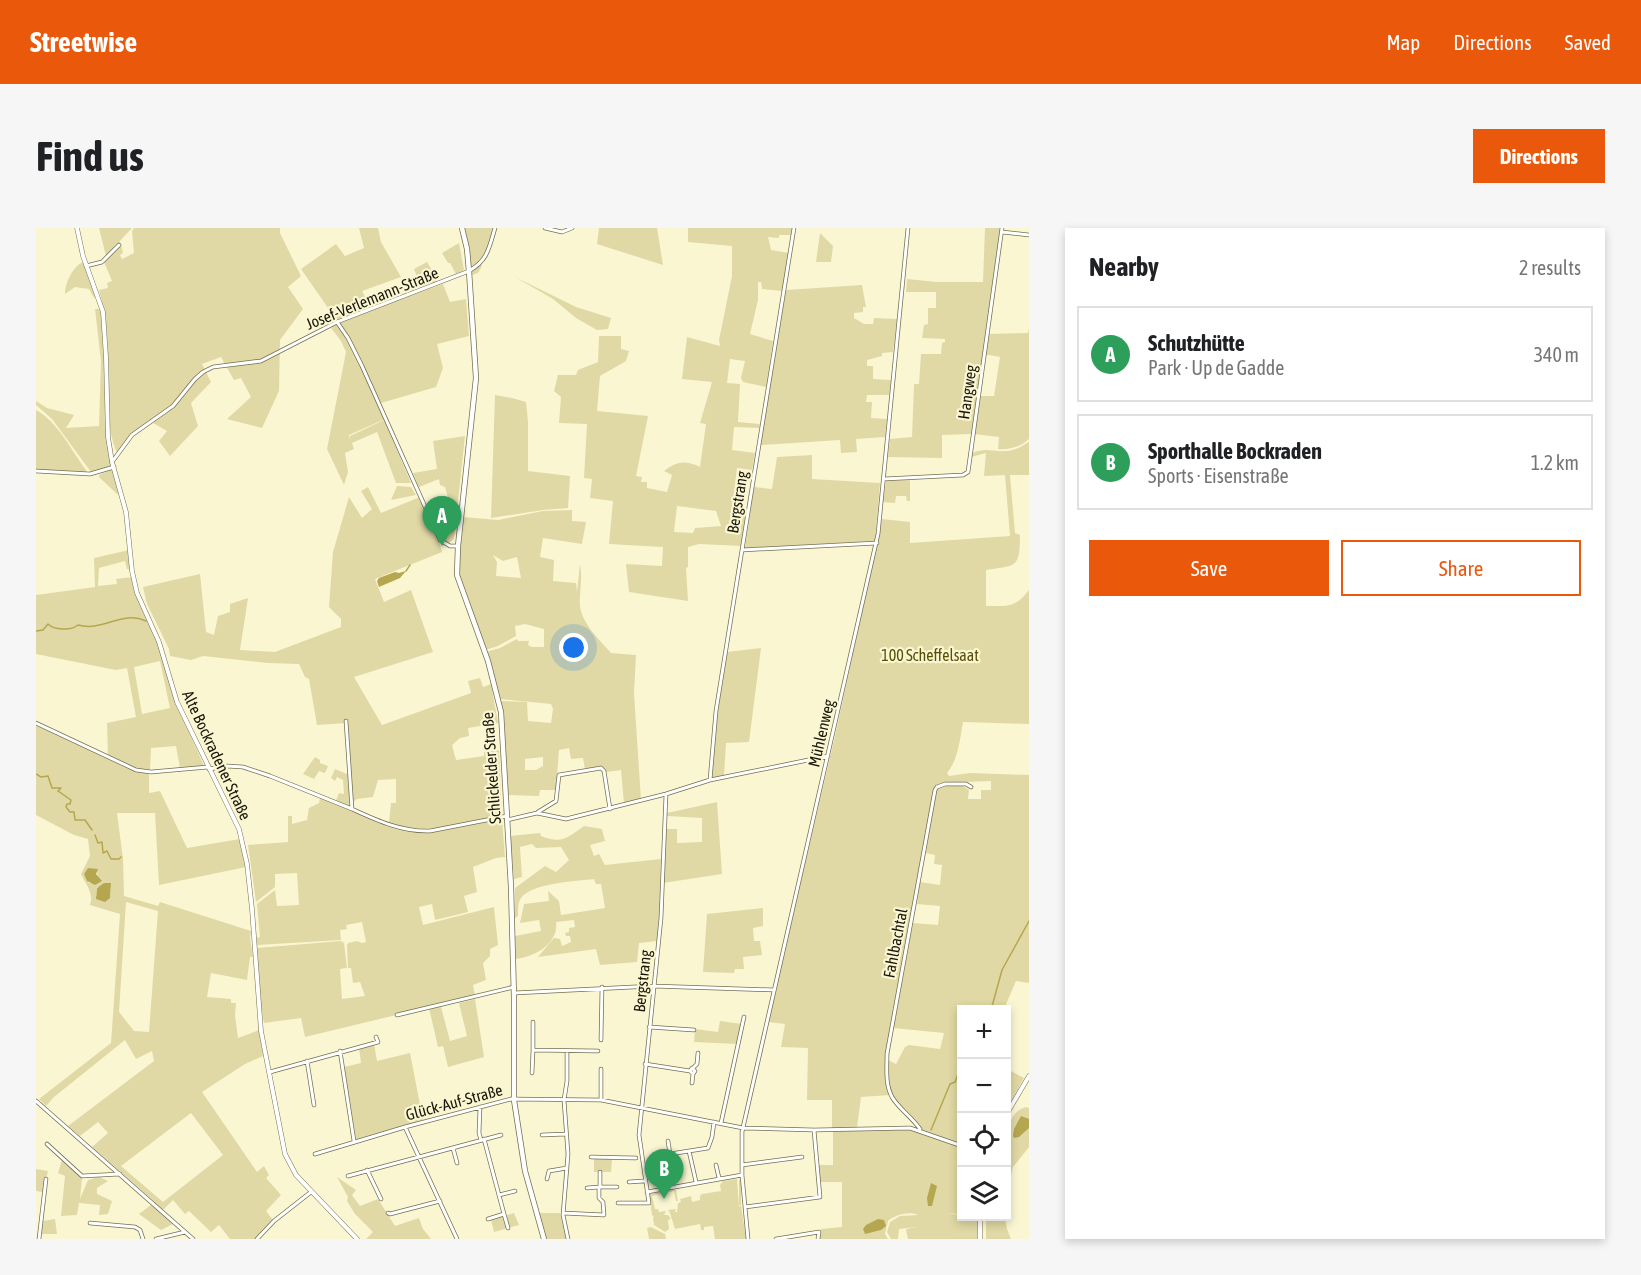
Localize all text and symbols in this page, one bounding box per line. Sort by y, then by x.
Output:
text: Streetwise [30,26,137,58]
text: Map [1386,30,1420,54]
text: Directions [1453,30,1532,54]
text: Saved [1565,30,1611,54]
button: Directions [1473,129,1605,183]
text: Find us [36,132,144,180]
text: Nearby [1089,252,1159,282]
text: 2 results [1519,256,1581,279]
street label: Josef-Verlemann-Straße [303,263,441,333]
text: Schutzhütte [1148,330,1245,356]
text: A [1106,343,1115,366]
text: 340 m [1534,343,1579,366]
text: Park · Up de Gadde [1148,356,1284,379]
street label: Hangweg [954,363,981,421]
text: Sporthalle Bockraden [1148,438,1322,464]
text: B [1106,451,1115,474]
text: 1.2 km [1531,451,1579,474]
text: Sports · Eisenstraße [1148,464,1289,487]
street label: Bergstrang [723,470,752,535]
pin: A [422,496,462,546]
button: Save [1089,540,1329,596]
button: Share [1341,540,1581,596]
your location [559,633,588,662]
park label: 100 Scheffelsaat [881,646,979,664]
street label: Alte Bockradener Straße [179,687,255,823]
street label: Mühlenweg [804,697,839,769]
street label: Schlickelder Straße [478,711,504,825]
street label: Fahlbachtal [879,906,911,979]
street label: Bergstrang [630,949,655,1013]
map controls [957,1005,1011,1221]
button: + [957,1005,1011,1059]
button: − [957,1059,1011,1113]
street label: Glück-Auf-Straße [404,1080,504,1124]
button: locate [957,1113,1011,1167]
pin: B [644,1150,684,1199]
button: layers [957,1167,1011,1221]

